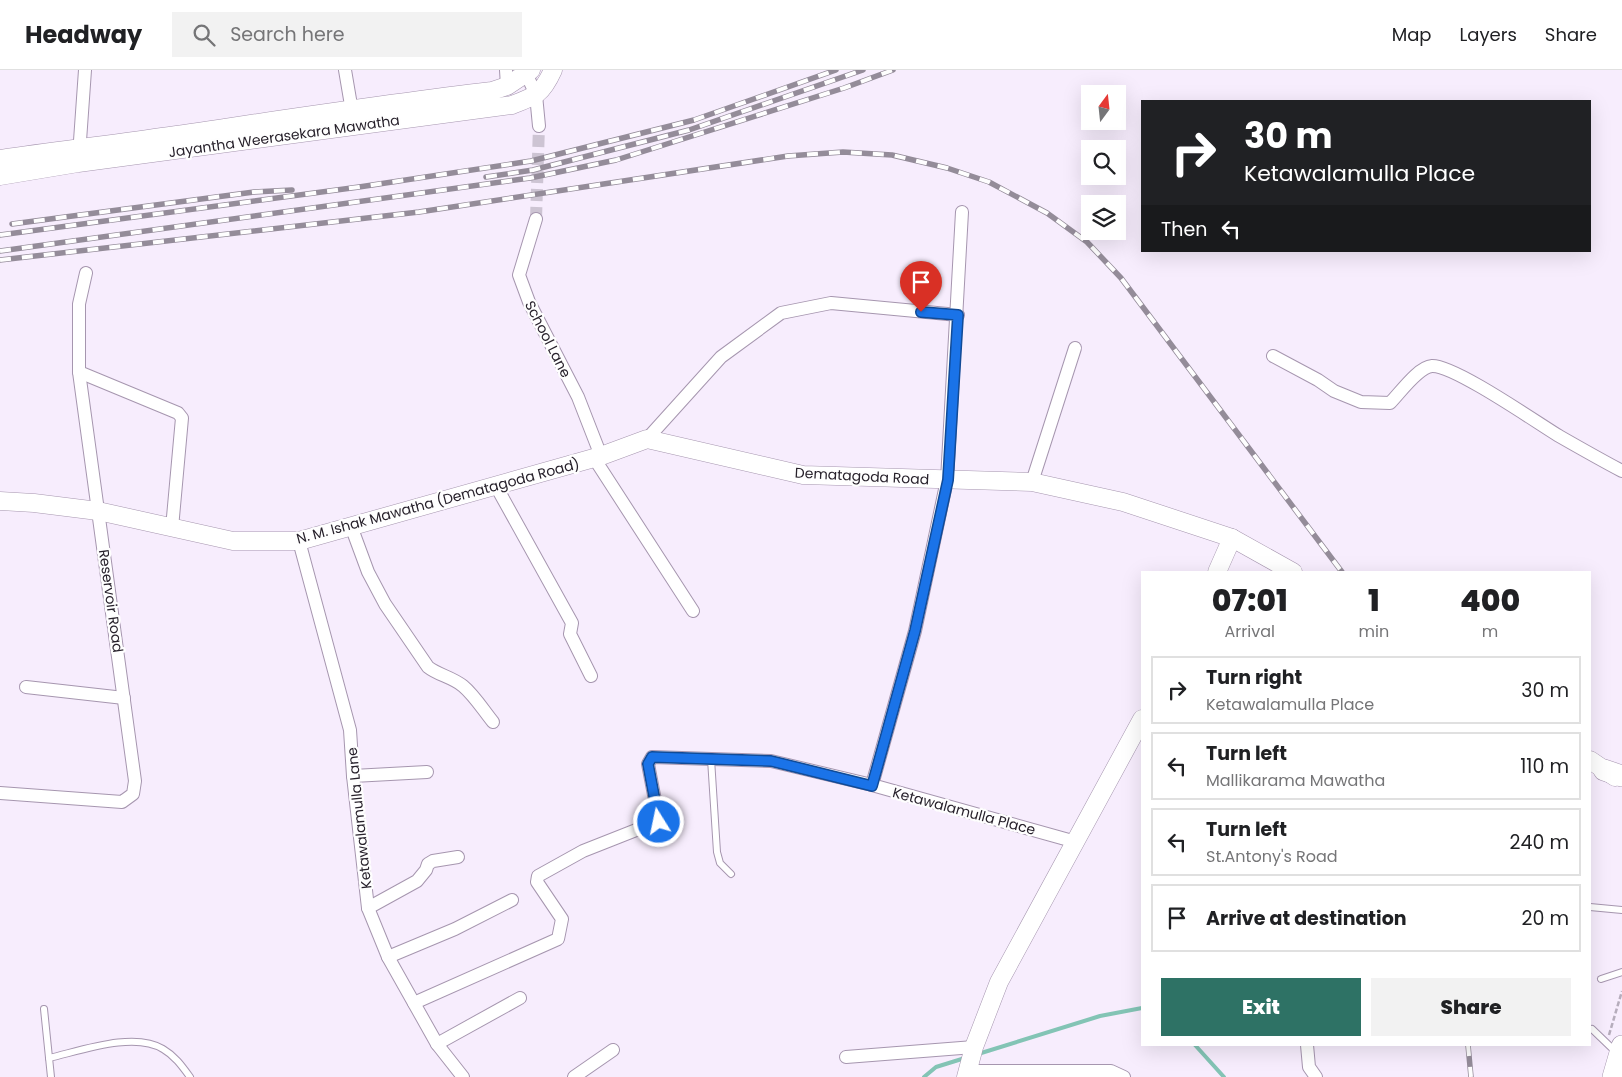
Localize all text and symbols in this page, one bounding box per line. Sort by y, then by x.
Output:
search box [172,12,522,57]
text: Headway [25,18,142,51]
icon: search [190,21,218,49]
text: Search here [230,21,345,48]
text: Map [1392,22,1432,47]
text: Layers [1460,22,1517,47]
text: Share [1545,22,1597,47]
north arrow [1081,85,1126,130]
map controls [1081,85,1126,240]
street label: Jayantha Weerasekara Mawatha [167,110,401,162]
text: 30 m [1244,111,1332,160]
icon: right [1161,120,1226,185]
button: search [1081,140,1126,185]
text: Ketawalamulla Place [1244,158,1475,189]
button: layers [1081,195,1126,240]
icon: left [1217,215,1245,243]
text: Then [1161,216,1207,243]
pin [900,261,942,312]
icon: arrive [907,268,935,296]
street label: School Lane [520,297,576,381]
street label: N. M. Ishak Mawatha (Dematagoda Road) [294,454,582,548]
street label: Dematagoda Road [794,462,930,490]
street label: Reservoir Road [94,548,128,654]
text: 07:01 [1212,579,1288,622]
text: 1 [1368,579,1380,622]
text: 400 [1460,579,1520,622]
text: Arrival [1225,620,1275,643]
text: min [1358,620,1389,643]
text: m [1482,620,1498,643]
text: Turn right [1206,664,1302,691]
icon: right [1163,676,1191,704]
text: 30 m [1521,677,1569,704]
text: Ketawalamulla Place [1206,693,1374,716]
text: Turn left [1206,740,1287,767]
street label: Ketawalamulla Lane [342,746,376,890]
icon: left [1163,752,1191,780]
text: 110 m [1520,753,1569,780]
text: Mallikarama Mawatha [1206,769,1385,792]
street label: Ketawalamulla Place [890,782,1038,840]
position arrow [632,795,684,847]
text: Turn left [1206,816,1287,843]
icon: left [1163,828,1191,856]
text: 240 m [1510,829,1569,856]
text: St.Antony's Road [1206,845,1338,868]
icon: arrive [1163,904,1191,932]
text: Arrive at destination [1206,905,1407,932]
text: 20 m [1521,905,1569,932]
button: Exit [1161,978,1361,1036]
button: Share [1371,978,1571,1036]

